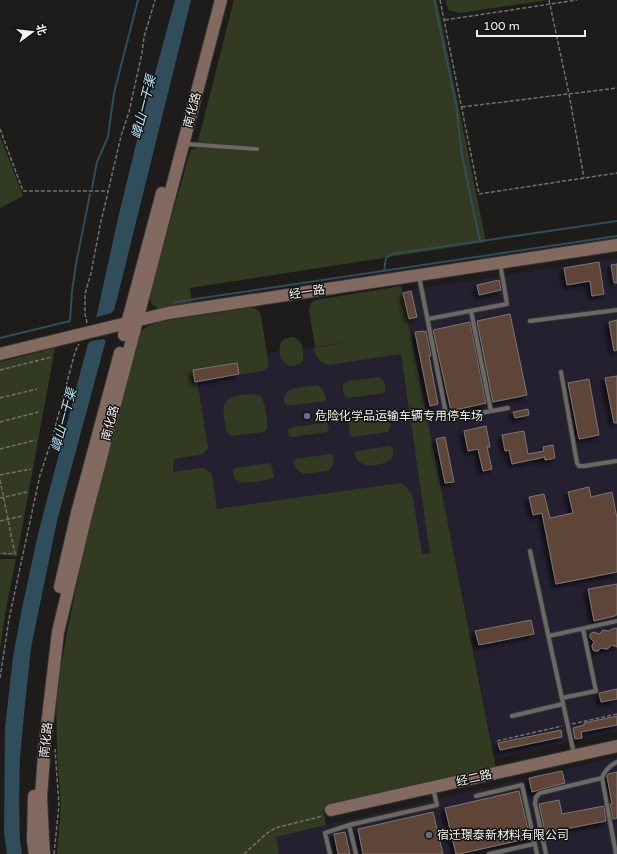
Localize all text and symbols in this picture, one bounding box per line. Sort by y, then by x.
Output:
north arrow [12,12,52,52]
scale bar [477,12,585,38]
text: 100 m [483,19,520,33]
text: 北 [33,23,49,37]
water label: 嶂山一干渠 [128,72,160,140]
street label: 南化路 [181,91,203,129]
street label: 经一路 [288,282,326,302]
water label: 嶂山一干渠 [48,385,81,453]
street label: 南化路 [99,404,121,442]
place label: 危险化学品运输车辆专用停车场 [315,409,483,423]
marker: 危险化学品运输车辆专用停车场 [302,411,312,421]
street label: 南化路 [37,721,55,759]
street label: 经二路 [455,767,493,789]
place label: 宿迁璟泰新材料有限公司 [437,828,569,842]
marker: 宿迁璟泰新材料有限公司 [424,830,434,840]

